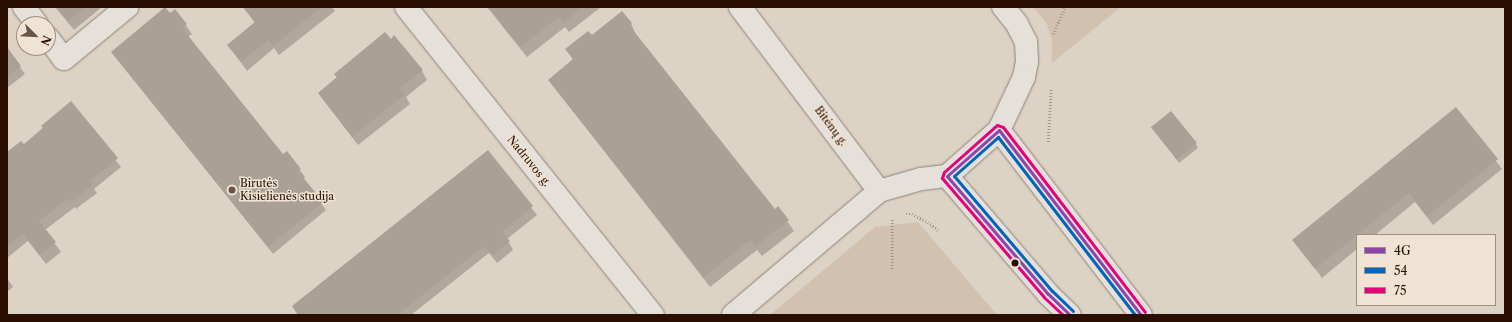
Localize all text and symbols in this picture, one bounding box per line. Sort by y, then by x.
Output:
north arrow [16,16,56,56]
text: N [38,33,54,48]
street label: Bitėnų g. [812,104,850,148]
street label: Nadruvos g. [505,133,553,189]
place label: Birutės Kisielienės studija [240,177,334,203]
marker: Birutės Kisielienės studija [227,185,237,195]
legend [1356,234,1496,306]
text: 4G [1394,243,1411,258]
unlabelled marker [1010,258,1020,268]
text: 54 [1394,263,1407,278]
text: 75 [1394,283,1406,298]

